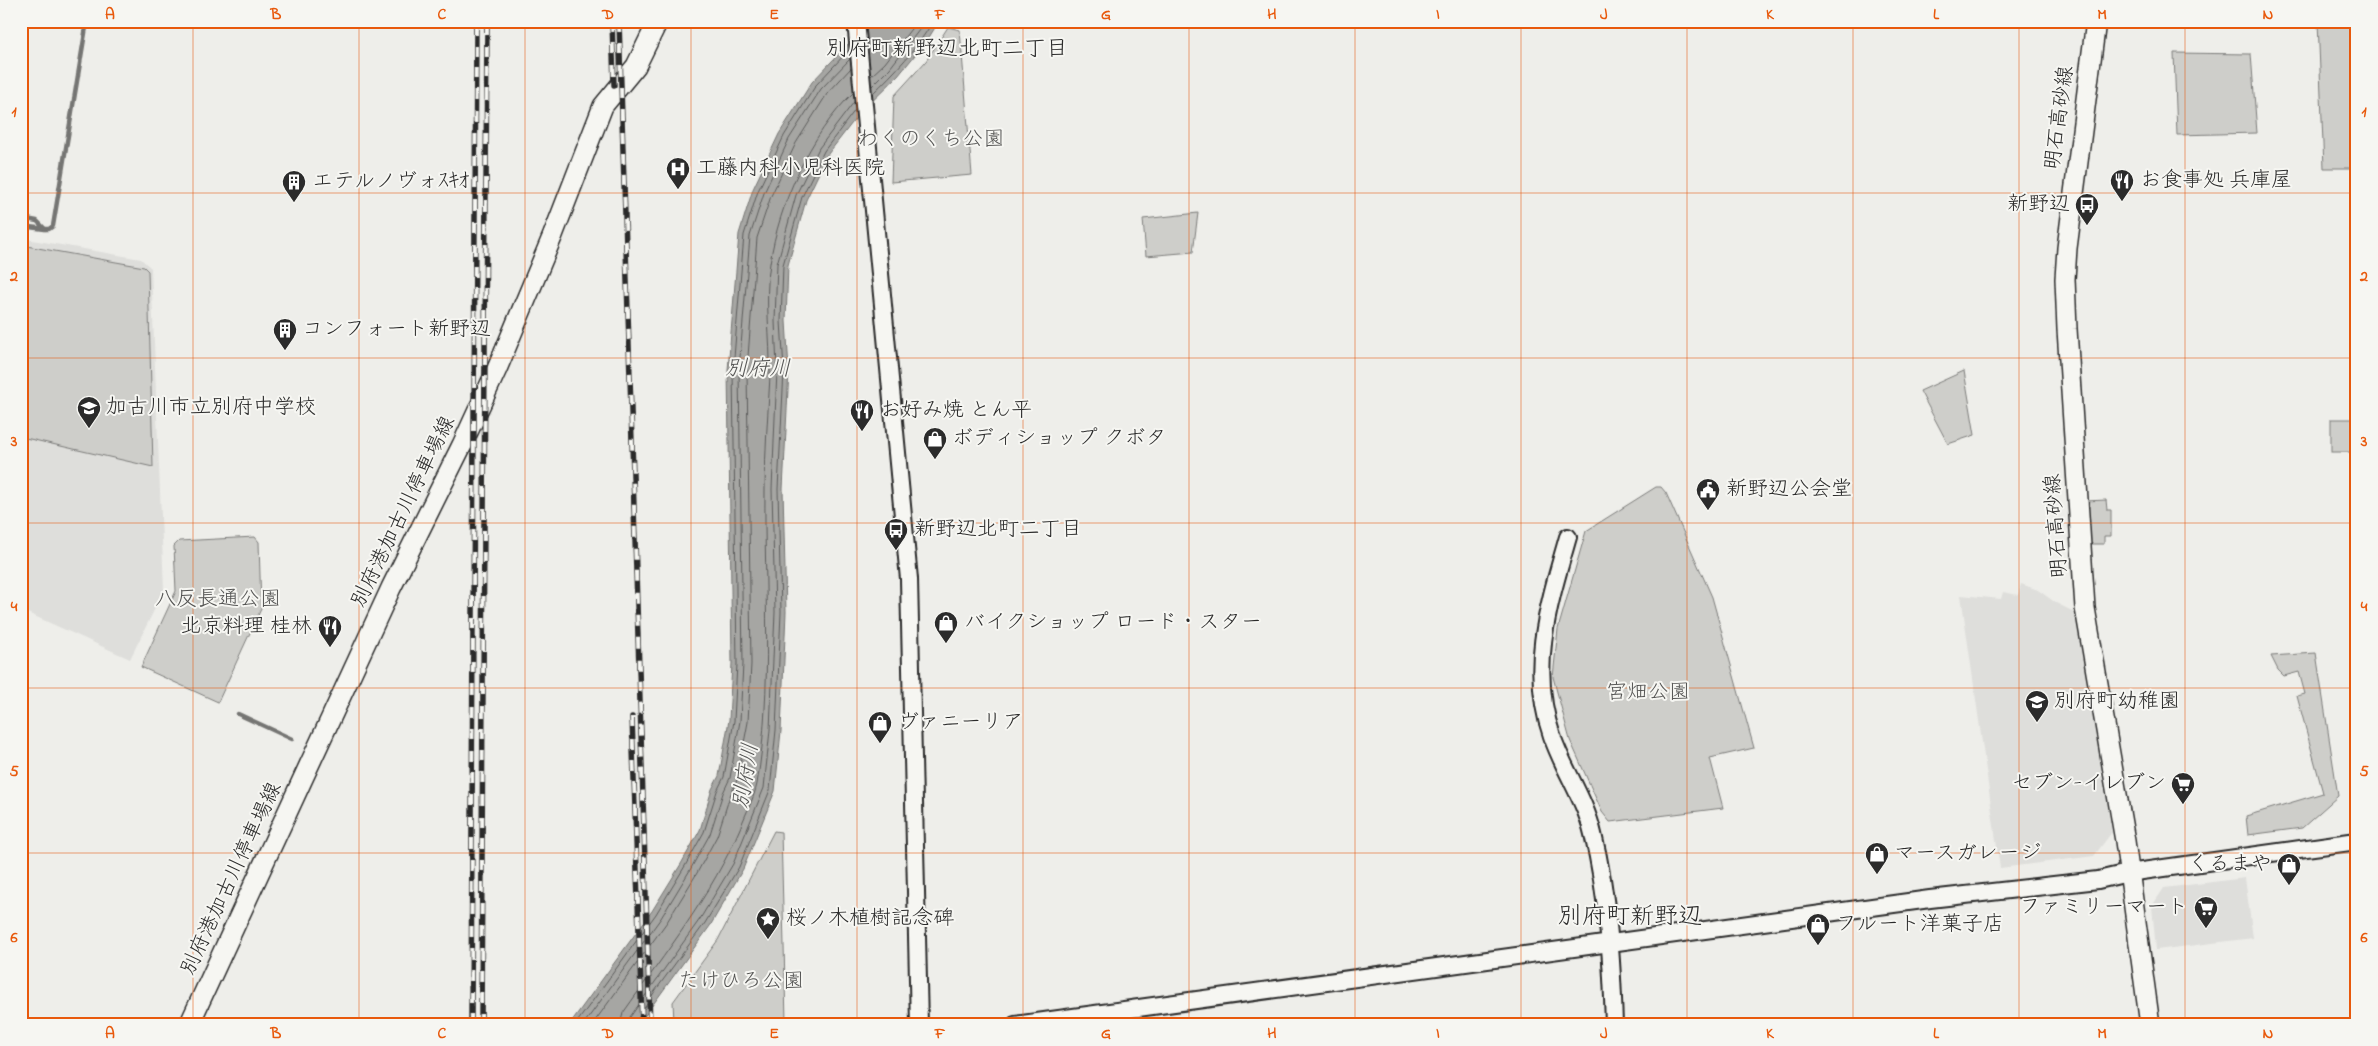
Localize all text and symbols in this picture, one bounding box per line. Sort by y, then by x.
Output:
text: A [105,3,115,27]
text: B [270,3,282,27]
text: C [438,3,447,27]
text: D [601,3,614,27]
text: E [769,3,779,27]
text: F [934,3,946,27]
text: G [1101,3,1111,27]
text: H [1267,3,1277,27]
text: I [1436,3,1440,27]
text: J [1600,3,1608,27]
text: K [1766,3,1775,27]
text: L [1933,3,1940,27]
text: M [2097,3,2107,27]
text: N [2263,3,2274,27]
district label: 別府町新野辺北町二丁目 [826,34,1068,66]
street label: 明石高砂線 [2038,64,2082,172]
text: 1 [11,100,17,124]
text: 1 [2361,100,2367,124]
park label: わくのくち公園 [858,125,1005,155]
place label: 工藤内科小児科医院 [696,154,885,184]
hospital icon: 工藤内科小児科医院 [665,156,691,190]
place label: お食事処 兵庫屋 [2140,166,2292,196]
place label: エテルノヴォｽｷｵ [312,167,470,197]
restaurant icon: お食事処 兵庫屋 [2109,168,2135,202]
building icon: エテルノヴォｽｷｵ [281,169,307,203]
place label: 新野辺 [2007,190,2070,220]
bus stop icon: 新野辺 [2074,192,2100,226]
text: 2 [9,265,18,289]
text: 2 [2359,265,2368,289]
place label: コンフォート新野辺 [302,315,491,345]
building icon: コンフォート新野辺 [272,317,298,351]
water label: 別府川 [725,354,791,386]
place label: 加古川市立別府中学校 [106,393,316,423]
school or university icon: 加古川市立別府中学校 [76,395,102,429]
place label: お好み焼 とん平 [880,396,1032,426]
restaurant icon: お好み焼 とん平 [849,398,875,432]
street label: 別府港加古川停車場線 [344,411,464,613]
place label: ボディショップ クボタ [952,424,1166,454]
shop icon: ボディショップ クボタ [922,426,948,460]
text: 3 [10,430,18,454]
text: 3 [2360,430,2368,454]
street label: 明石高砂線 [2038,473,2076,579]
place label: 新野辺公会堂 [1726,475,1852,505]
public building icon: 新野辺公会堂 [1695,477,1721,511]
place label: 新野辺北町二丁目 [914,515,1082,545]
bus stop icon: 新野辺北町二丁目 [883,517,909,551]
park label: 八反長通公園 [155,585,281,615]
text: 4 [10,595,18,619]
text: 4 [2360,595,2368,619]
place label: バイクショップ ロード・スター [964,608,1262,638]
shop icon: バイクショップ ロード・スター [933,610,959,644]
place label: 北京料理 桂林 [181,612,312,642]
restaurant icon: 北京料理 桂林 [317,614,343,648]
park label: 宮畑公園 [1606,678,1690,708]
place label: 別府町幼稚園 [2054,687,2180,717]
school or university icon: 別府町幼稚園 [2024,689,2050,723]
place label: ヴァニーリア [898,708,1024,738]
shop icon: ヴァニーリア [867,710,893,744]
water label: 別府川 [726,741,768,811]
text: 5 [9,760,19,784]
text: 5 [2359,760,2369,784]
place label: セブン-イレブン [2011,769,2166,799]
supermarket icon: セブン-イレブン [2170,771,2196,805]
street label: 別府港加古川停車場線 [174,777,290,981]
place label: マースガレージ [1894,839,2041,869]
shop icon: マースガレージ [1864,841,1890,875]
place label: くるまや [2188,850,2272,880]
shop icon: くるまや [2276,852,2302,886]
place label: ファミリーマート [2020,893,2188,923]
supermarket icon: ファミリーマート [2193,895,2219,929]
district label: 別府町新野辺 [1558,900,1702,935]
place label: 桜ノ木植樹記念碑 [786,904,954,934]
place icon: 桜ノ木植樹記念碑 [755,906,781,940]
place label: フルート洋菓子店 [1836,910,2004,940]
shop icon: フルート洋菓子店 [1805,912,1831,946]
text: 6 [9,926,18,950]
text: 6 [2359,926,2368,950]
park label: たけひろ公園 [678,967,804,997]
text: A [105,1022,115,1046]
text: B [270,1022,282,1046]
text: C [438,1022,447,1046]
text: D [601,1022,614,1046]
text: E [769,1022,779,1046]
text: F [934,1022,946,1046]
text: G [1101,1022,1111,1046]
text: H [1267,1022,1277,1046]
text: I [1436,1022,1440,1046]
text: J [1600,1022,1608,1046]
text: K [1766,1022,1775,1046]
text: L [1933,1022,1940,1046]
text: M [2097,1022,2107,1046]
text: N [2263,1022,2274,1046]

